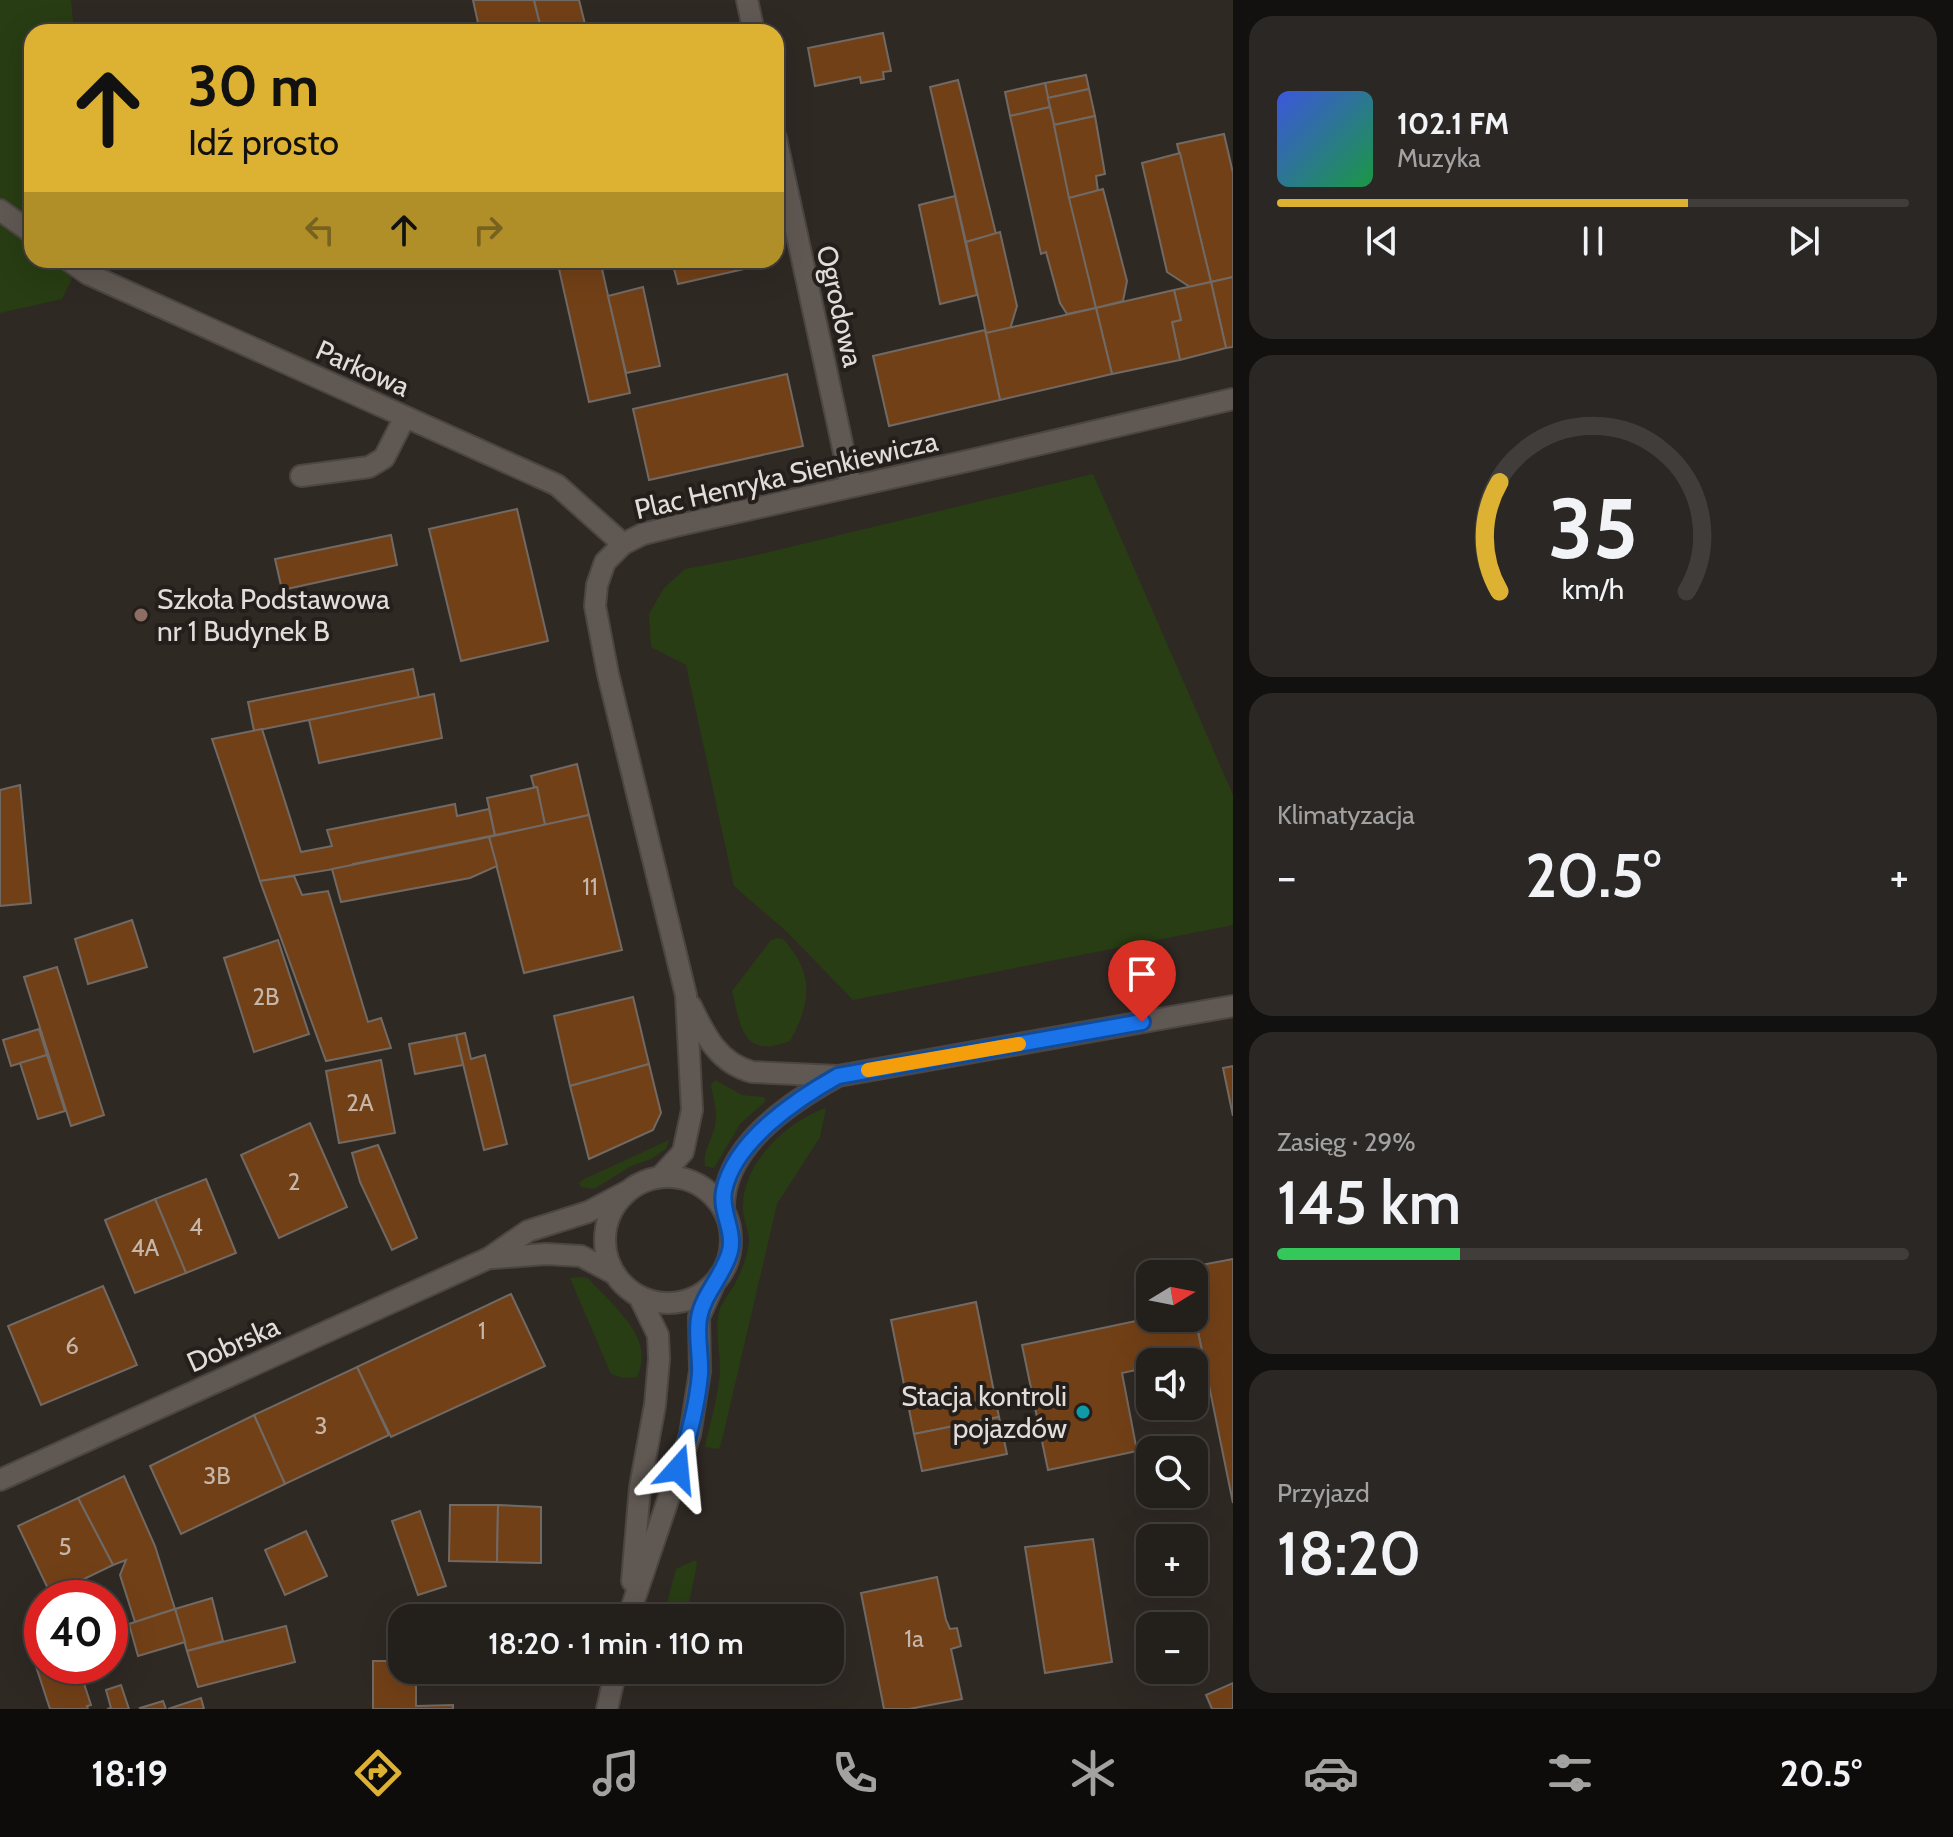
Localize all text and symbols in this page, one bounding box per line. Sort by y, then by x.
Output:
text: 30 m [188,52,319,120]
icon: ahead [56,56,160,160]
text: 102.1 FM [1397,105,1509,142]
text: Idź prosto [188,120,339,164]
text: Muzyka [1397,142,1481,174]
icon: left [298,208,342,252]
icon: ahead [382,208,426,252]
icon: right [466,208,510,252]
icon: previous [1360,219,1404,263]
icon: pause [1571,219,1615,263]
icon: next [1782,219,1826,263]
street label: Ogrodowa [810,242,871,371]
street label: Parkowa [311,332,416,404]
street label: Plac Henryka Sienkiewicza [631,423,941,526]
text: 35 [1548,477,1638,578]
text: km/h [1562,571,1624,606]
place label: Szkoła Podstawowa nr 1 Budynek B [157,582,390,648]
marker: Szkoła Podstawowa nr 1 Budynek B [132,606,150,624]
text: Klimatyzacja [1277,799,1415,831]
text: 20.5° [1525,839,1661,912]
text: − [1277,850,1296,903]
text: + [1890,850,1909,903]
house number: 11 [582,872,598,901]
pin [1108,940,1176,1022]
icon: arrive [1120,952,1164,996]
house number: 2B [253,982,279,1011]
house number: 2A [346,1088,374,1117]
text: Zasięg · 29% [1277,1126,1416,1158]
text: 145 km [1277,1166,1461,1239]
house number: 2 [288,1167,300,1196]
house number: 4 [189,1212,203,1241]
house number: 4A [131,1233,160,1262]
north arrow [1136,1260,1208,1332]
map controls [1136,1260,1208,1684]
street label: Dobrska [182,1308,285,1379]
house number: 1 [478,1316,486,1345]
house number: 6 [65,1331,79,1360]
button: sound [1136,1348,1208,1420]
place label: Stacja kontroli pojazdów [901,1379,1067,1445]
marker: Stacja kontroli pojazdów [1074,1403,1092,1421]
house number: 3 [315,1411,327,1440]
position arrow [636,1427,720,1511]
button: search [1136,1436,1208,1508]
house number: 3B [203,1461,231,1490]
text: Przyjazd [1277,1477,1370,1509]
text: 18:20 [1277,1517,1421,1590]
button: + [1136,1524,1208,1596]
house number: 5 [59,1532,71,1561]
speed limit sign: 40 [24,1580,128,1684]
button: − [1136,1612,1208,1684]
house number: 1a [904,1624,924,1653]
text: 18:20 · 1 min · 110 m [488,1625,744,1662]
icon: directions [350,1745,406,1801]
icon: music [588,1745,644,1801]
icon: phone [827,1745,883,1801]
icon: climate [1065,1745,1121,1801]
icon: car [1303,1745,1359,1801]
icon: filters [1542,1745,1598,1801]
text: 18:19 [91,1751,168,1795]
text: 20.5° [1780,1751,1862,1795]

